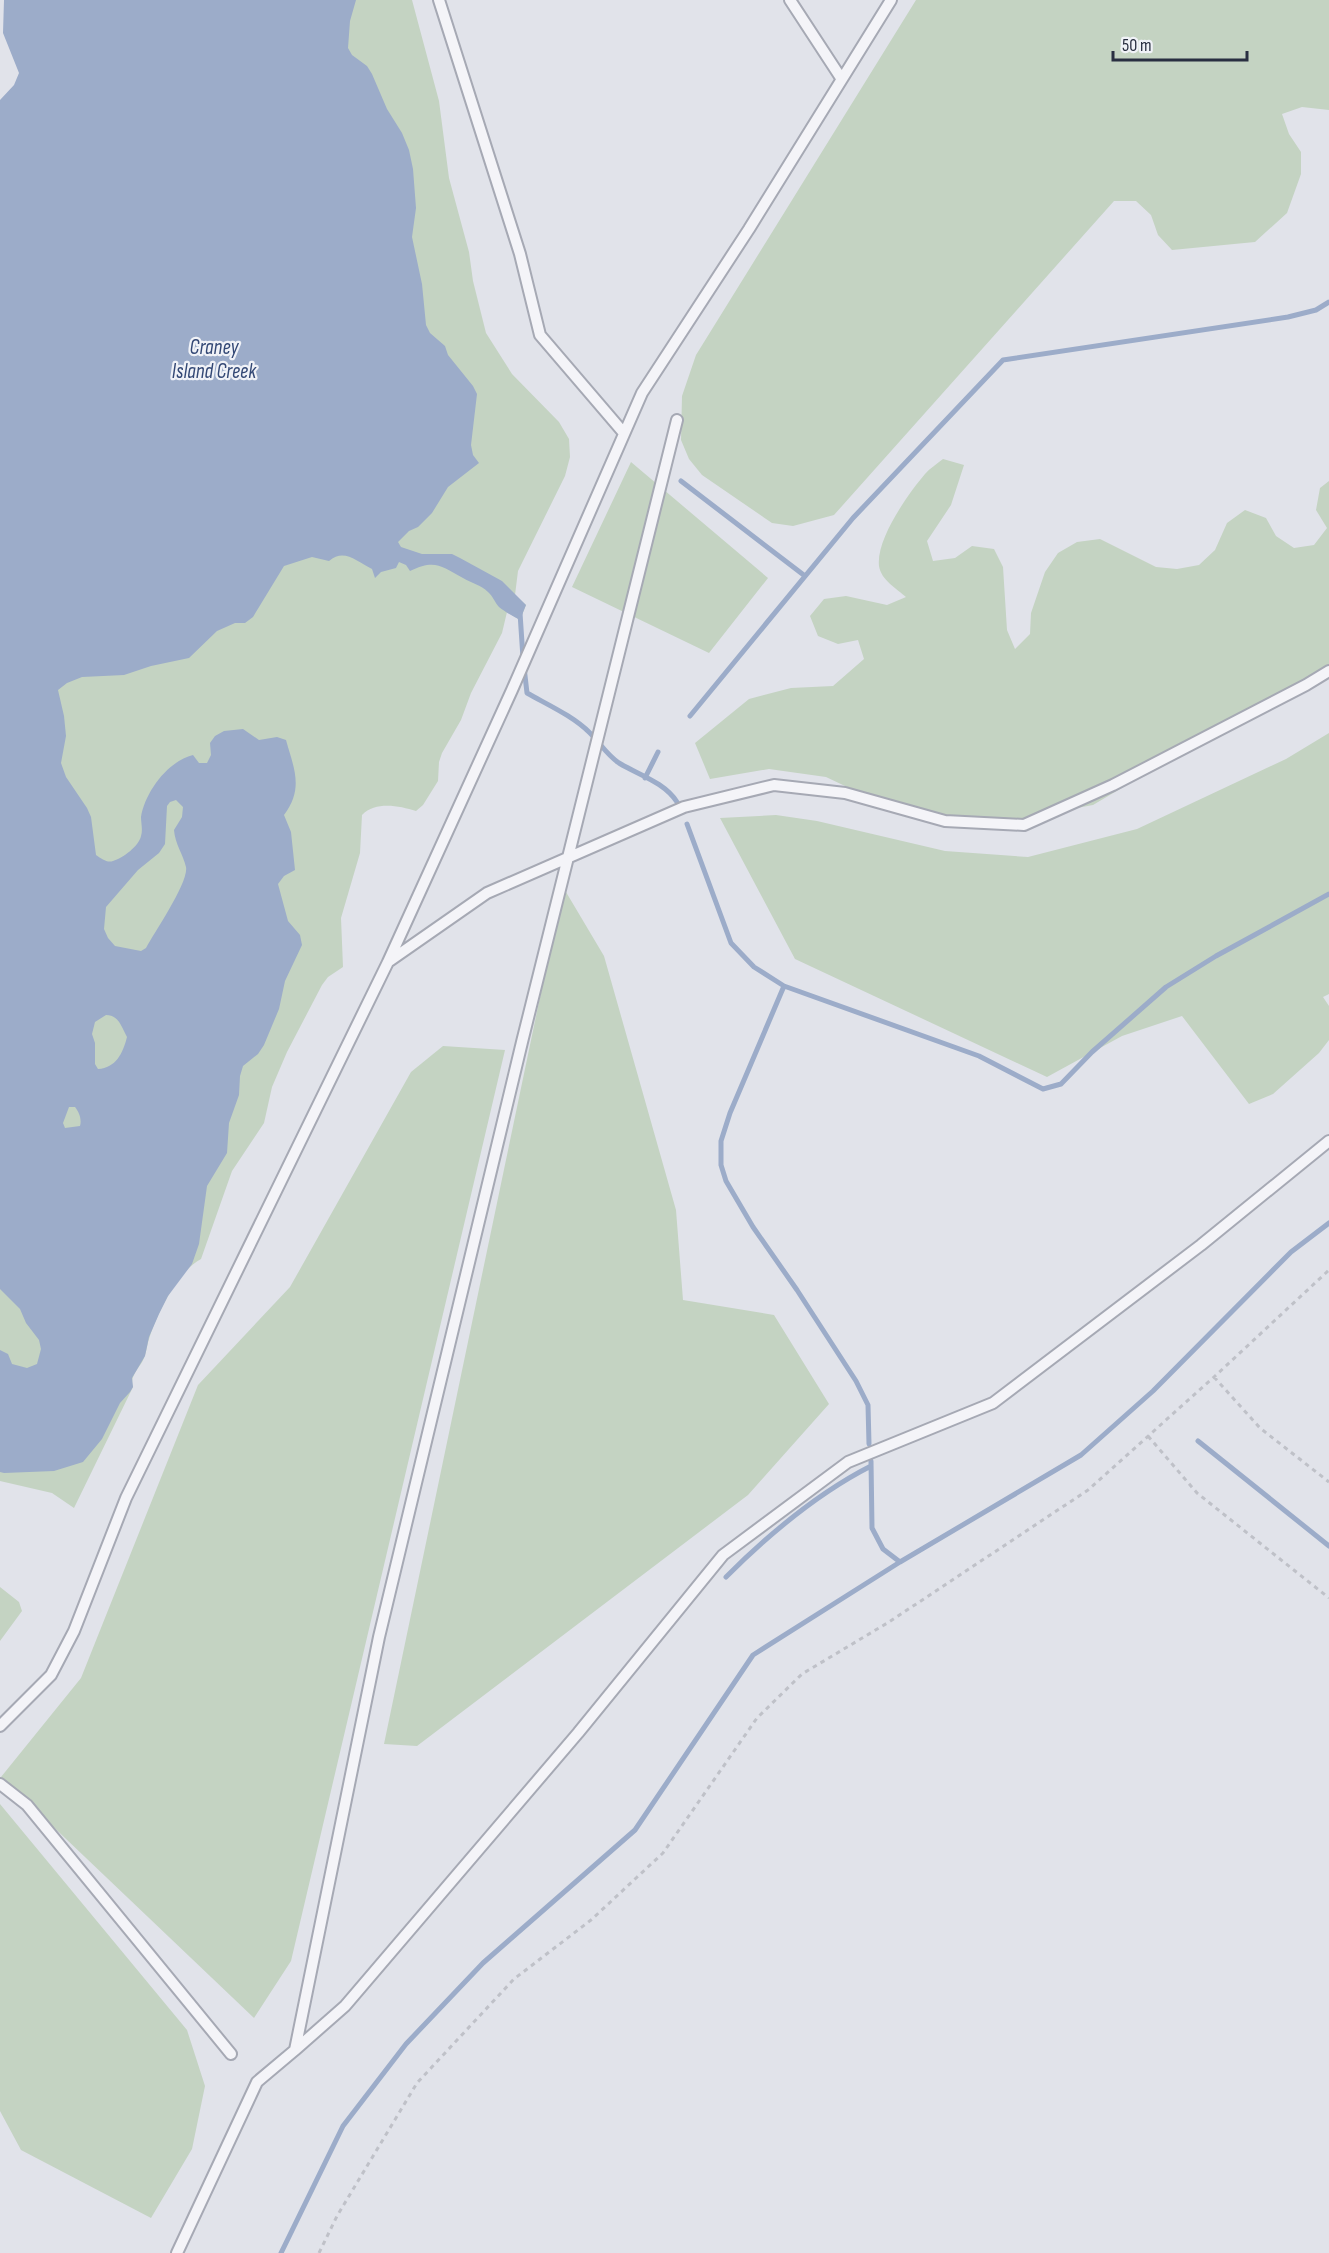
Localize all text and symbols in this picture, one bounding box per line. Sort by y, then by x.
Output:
scale bar [1113,24,1246,62]
text: 50 m [1122,35,1152,56]
water label: Craney Island Creek [172,335,257,384]

